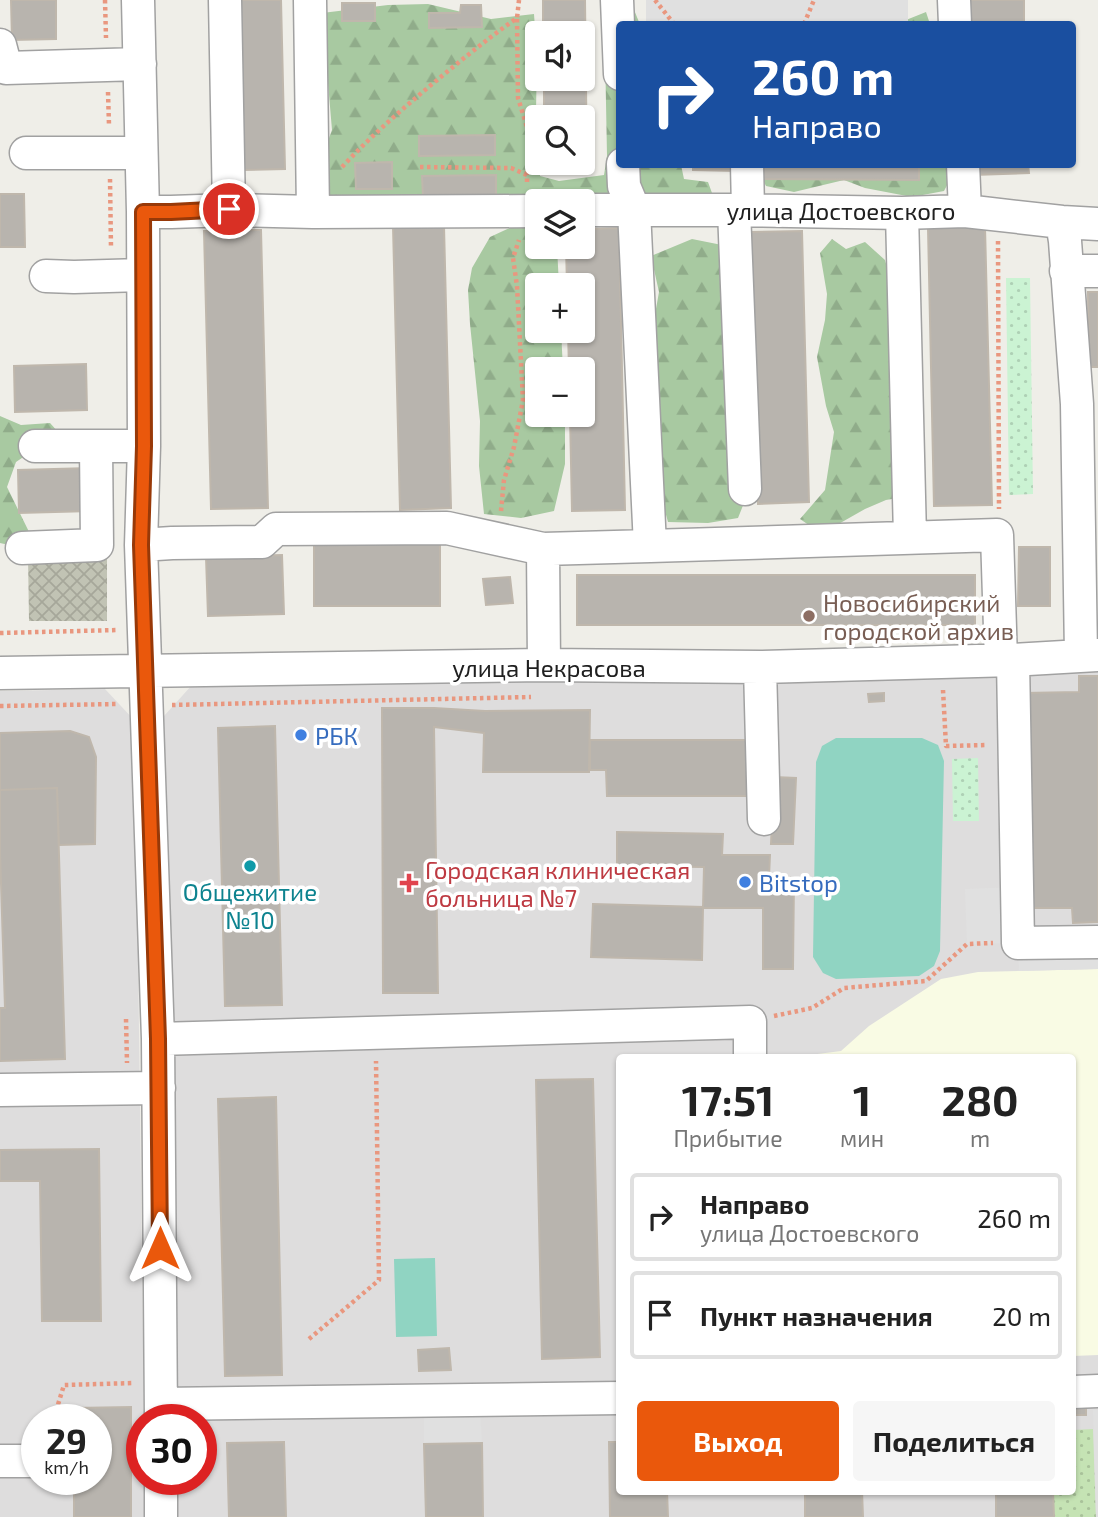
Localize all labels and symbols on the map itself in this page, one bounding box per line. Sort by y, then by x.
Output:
pin [199,179,259,239]
street label: улица Достоевского [727,196,955,226]
place label: Новосибирский городской архив [823,588,1014,645]
marker: Новосибирский городской архив [801,608,817,624]
street label: улица Некрасова [452,653,646,683]
place label: РБК [315,721,358,750]
marker: РБК [293,727,309,743]
place label: Городская клиническая больница №7 [425,855,690,912]
marker: Общежитие №10 [242,858,258,874]
place label: Bitstop [759,868,838,897]
marker: Городская клиническая больница №7 [399,873,419,893]
marker: Bitstop [737,874,753,890]
place label: Общежитие №10 [183,877,317,934]
position arrow [123,1211,197,1285]
speed limit sign: 30 [126,1404,217,1495]

